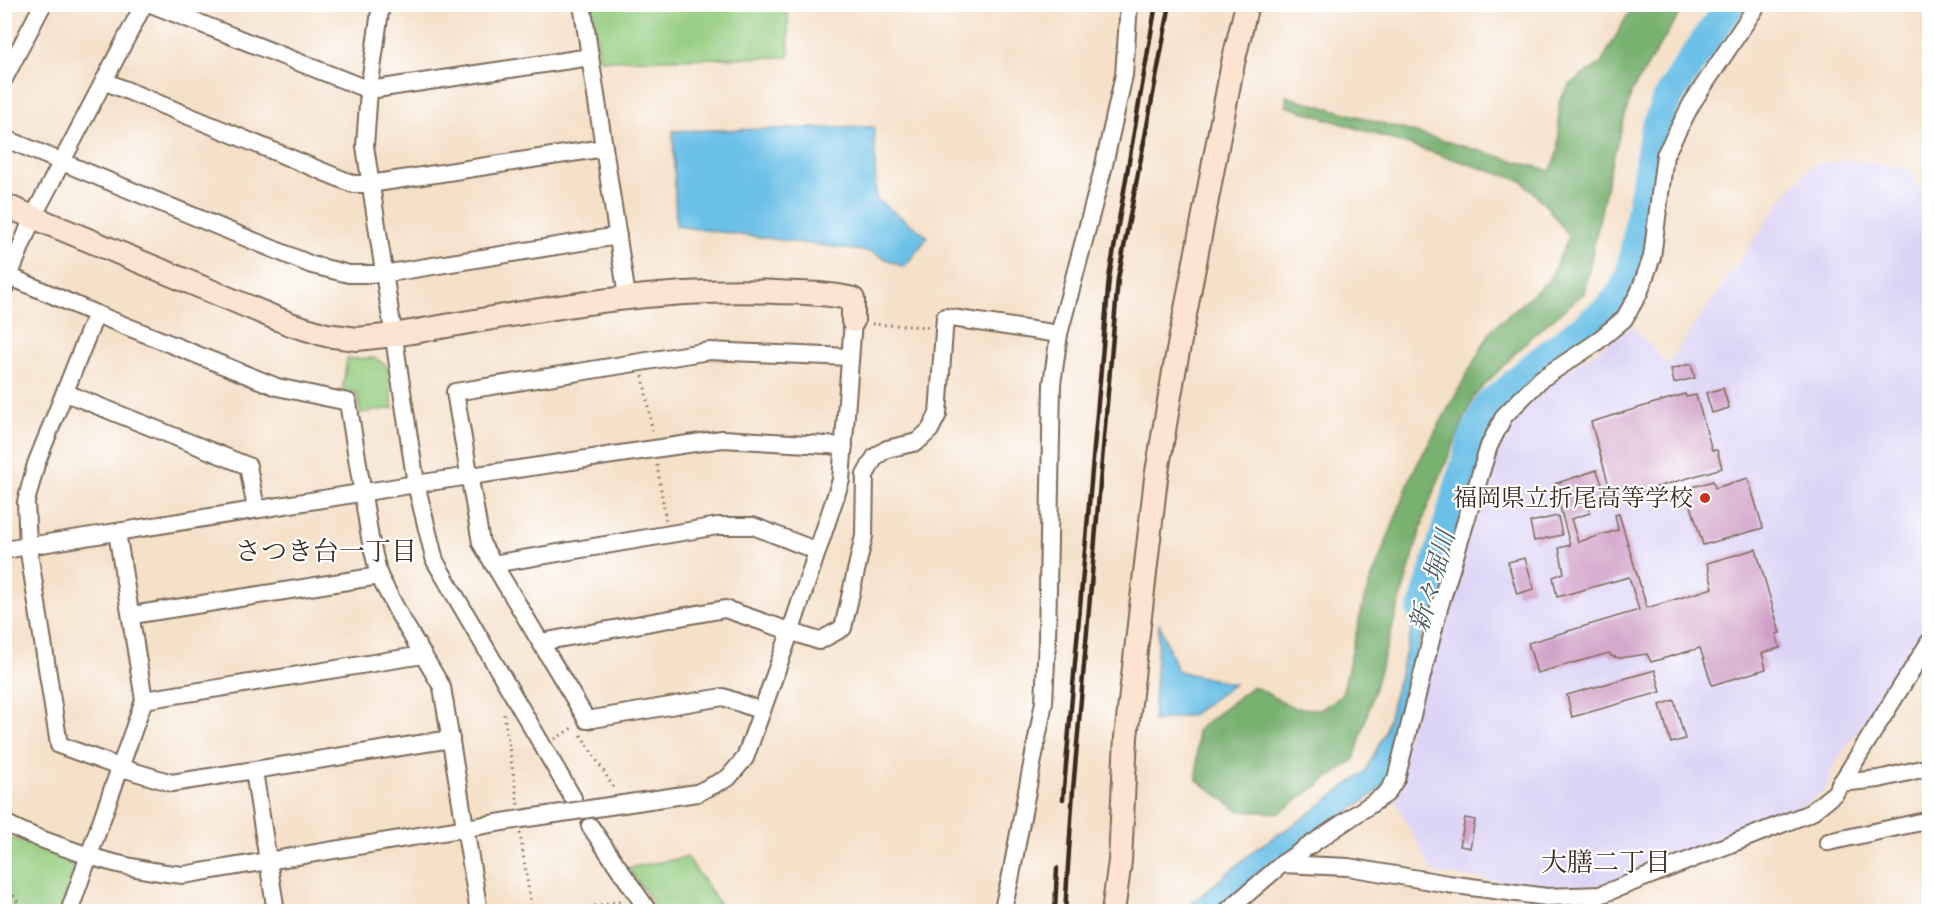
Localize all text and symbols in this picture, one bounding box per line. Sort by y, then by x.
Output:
place label: 福岡県立折尾高等学校 [1453,483,1693,513]
marker: 福岡県立折尾高等学校 [1698,491,1712,505]
water label: 新々堀川 [1402,524,1463,635]
district label: さつき台一丁目 [235,535,417,567]
district label: 大膳二丁目 [1541,846,1671,878]

